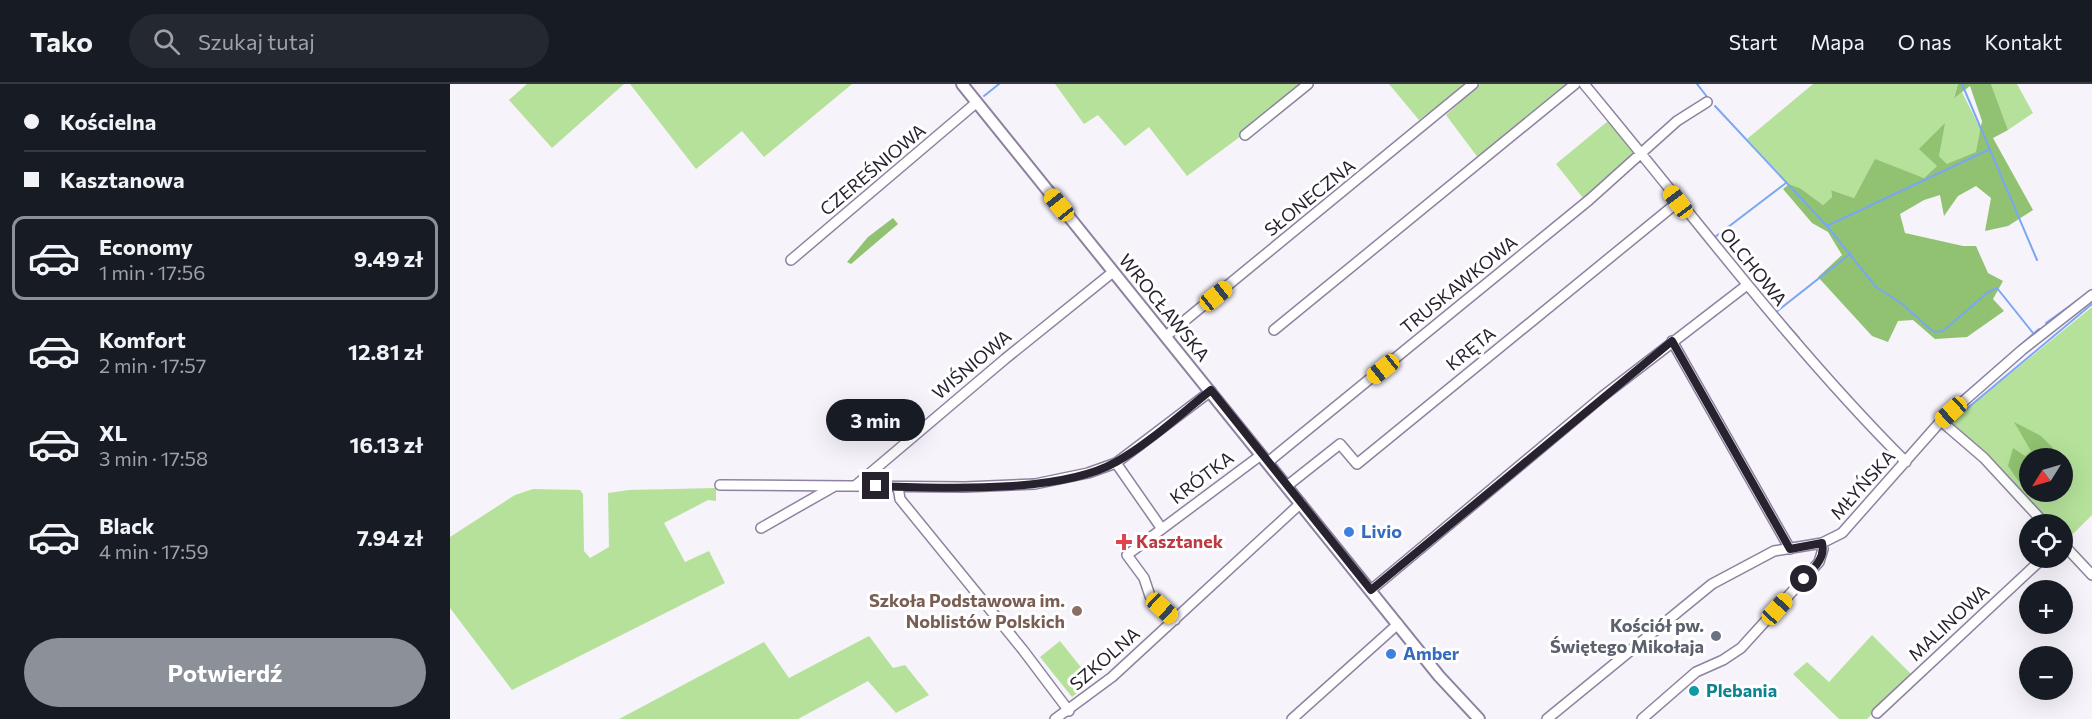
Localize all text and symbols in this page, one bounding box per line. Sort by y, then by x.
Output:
search box [129,14,549,68]
text: Tako [30,24,93,58]
icon: search [150,25,183,58]
text: Szukaj tutaj [198,28,315,55]
text: Start [1729,29,1777,54]
text: Mapa [1810,29,1865,54]
text: O nas [1898,29,1951,54]
text: Kontakt [1984,29,2062,54]
text: Kościelna [60,108,156,135]
street label: CZEREŚNIOWA [815,119,930,220]
street label: SŁONECZNA [1260,154,1359,240]
text: Kasztanowa [60,166,185,193]
car [1660,182,1696,222]
car [1041,185,1077,225]
street label: OLCHOWA [1716,223,1792,310]
street label: TRUSKAWKOWA [1396,230,1521,338]
icon: car [27,231,81,285]
text: Economy [99,233,193,260]
text: 9.49 zł [354,245,423,272]
street label: WROCŁAWSKA [1115,249,1215,366]
text: 1 min · 17:56 [99,260,205,284]
car [1196,278,1236,314]
street label: KRĘTA [1441,322,1500,375]
icon: car [27,324,81,378]
street label: WIŚNIOWA [927,325,1015,404]
text: Komfort [99,326,186,353]
text: 12.81 zł [348,338,423,365]
car [1363,351,1403,387]
text: 2 min · 17:57 [99,353,206,377]
car [1932,393,1970,431]
callout: 3 min [826,399,926,441]
text: 3 min [850,408,901,432]
icon: car [27,417,81,471]
text: XL [99,419,127,446]
text: 16.13 zł [349,431,423,458]
street label: MŁYŃSKA [1825,445,1899,524]
text: 3 min · 17:58 [99,446,208,470]
street label: KRÓTKA [1165,446,1238,508]
north arrow [2019,448,2073,502]
map controls [2019,448,2073,700]
route end [862,472,889,499]
icon: car [27,510,81,564]
text: Black [99,512,154,539]
button: locate [2019,514,2073,568]
place label: Livio [1361,520,1402,542]
text: 7.94 zł [357,524,423,551]
marker: Livio [1342,525,1356,539]
place label: Kasztanek [1136,530,1224,552]
marker: Kasztanek [1117,535,1131,549]
text: 4 min · 17:59 [99,539,209,563]
route start [1790,565,1817,592]
street label: MALINOWA [1903,579,1993,665]
button: + [2019,580,2073,634]
place label: Szkoła Podstawowa im. Noblistów Polskich [869,589,1065,632]
car [1143,589,1181,627]
car [1758,590,1796,628]
marker: Szkoła Podstawowa im. Noblistów Polskich [1070,604,1084,618]
place label: Kościół pw. Świętego Mikołaja [1550,614,1704,657]
street label: SZKOLNA [1065,622,1144,694]
marker: Kościół pw. Świętego Mikołaja [1709,629,1723,643]
button: Potwierdź [24,638,426,707]
place label: Amber [1403,642,1460,664]
button: − [2019,646,2073,700]
marker: Amber [1384,647,1398,661]
place label: Plebania [1706,679,1777,701]
marker: Plebania [1687,684,1701,698]

